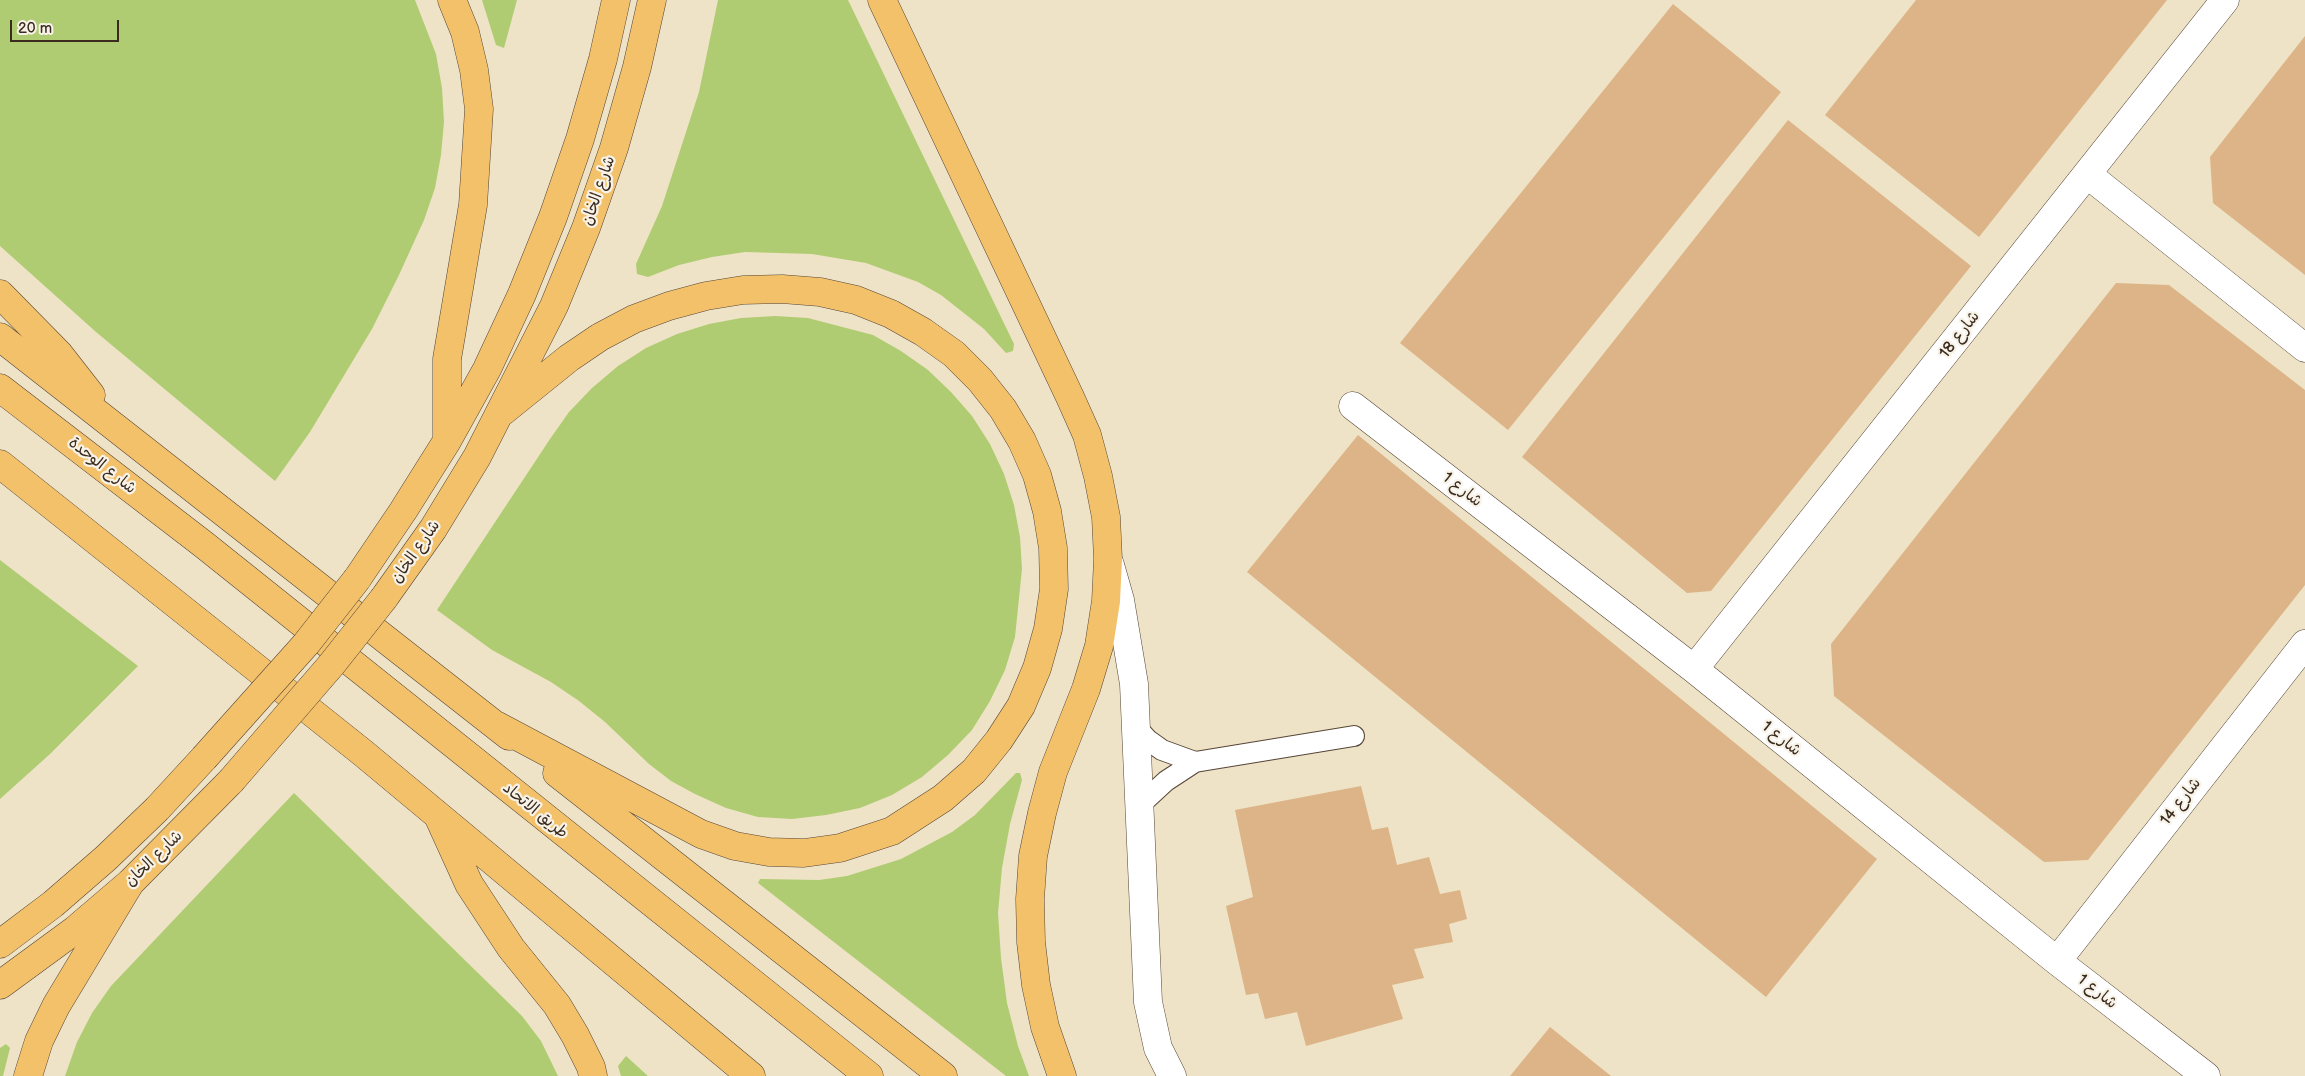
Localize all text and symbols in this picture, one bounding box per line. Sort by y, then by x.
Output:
scale bar [12,10,121,42]
text: 20 m [18,19,52,38]
street label: شارع الخان [578,154,620,228]
street label: شارع 18 [1936,308,1984,362]
street label: شارع الوحدة [64,434,140,498]
street label: شارع 1 [1438,469,1486,511]
street label: شارع الخان [387,517,445,587]
street label: شارع 1 [1757,717,1805,761]
street label: شارع 14 [2157,774,2205,830]
street label: طريق الاتحاد [498,779,572,843]
street label: شارع الخان [121,827,187,891]
street label: شارع 1 [2073,971,2121,1013]

